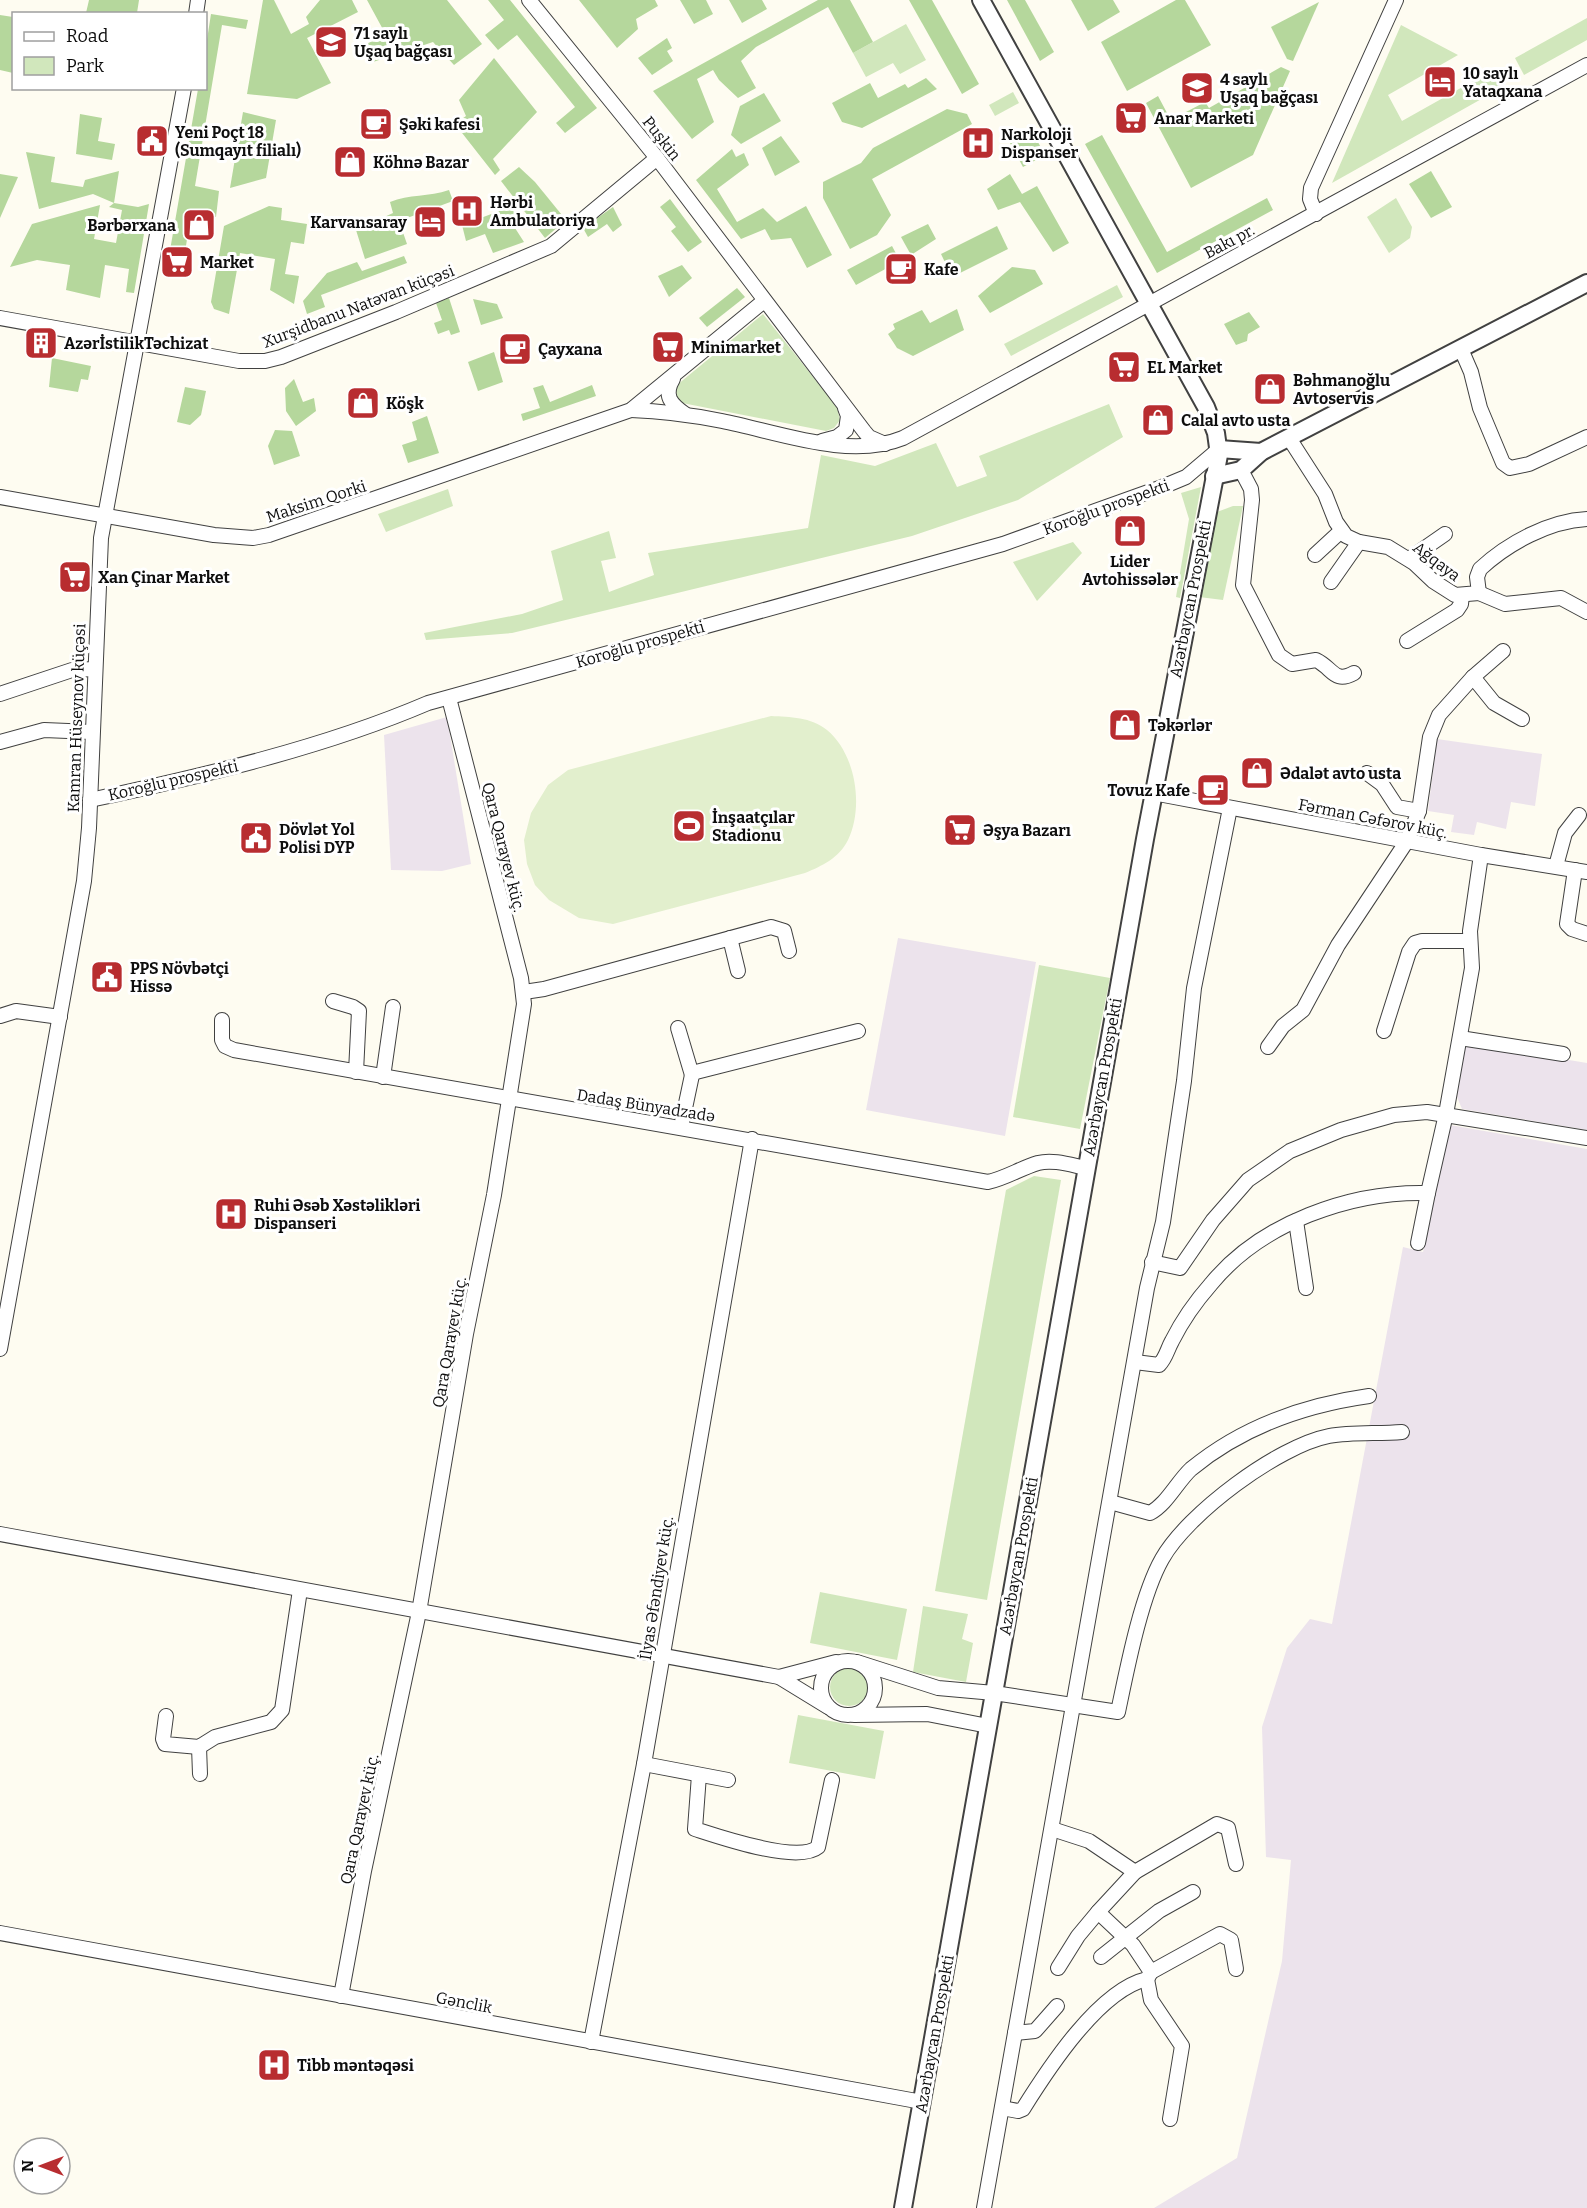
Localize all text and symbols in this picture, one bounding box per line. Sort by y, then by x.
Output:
legend [12,12,207,90]
school or university icon: 71 saylı Uşaq bağçası [313,24,349,60]
place label: 71 saylı Uşaq bağçası [354,24,452,61]
text: Road [66,25,109,47]
text: Park [66,55,105,77]
hotel icon: 10 saylı Yataqxana [1422,64,1458,100]
place label: 10 saylı Yataqxana [1463,64,1542,101]
school or university icon: 4 saylı Uşaq bağçası [1179,70,1215,106]
place label: 4 saylı Uşaq bağçası [1220,70,1318,107]
supermarket icon: Anar Marketi [1113,100,1149,136]
cafe icon: Şəki kafesi [358,106,394,142]
place label: Anar Marketi [1154,109,1254,128]
street label: Puşkin [638,112,685,164]
place label: Şəki kafesi [399,115,480,134]
public building icon: Yeni Poçt 18 (Sumqayıt filialı) [134,123,170,159]
place label: Yeni Poçt 18 (Sumqayıt filialı) [175,123,301,160]
hospital icon: Narkoloji Dispanser [960,125,996,161]
place label: Narkoloji Dispanser [1001,125,1079,162]
shop icon: Köhnə Bazar [332,144,368,180]
place label: Köhnə Bazar [373,153,469,172]
hospital icon: Hərbi Ambulatoriya [449,193,485,229]
place label: Hərbi Ambulatoriya [490,193,595,230]
hotel icon: Karvansaray [412,204,448,240]
shop icon: Bərbərxana [181,207,217,243]
place label: Karvansaray [310,213,407,232]
place label: Bərbərxana [87,216,176,235]
street label: Bakı pr. [1201,220,1258,263]
supermarket icon: Market [159,244,195,280]
cafe icon: Kafe [883,251,919,287]
place label: Market [200,253,255,272]
place label: Kafe [924,260,959,279]
street label: Xurşidbanu Natəvan küçəsi [260,261,457,352]
building icon: AzərİstilikTəchizat [23,325,59,361]
supermarket icon: Minimarket [650,329,686,365]
cafe icon: Çayxana [497,331,533,367]
place label: AzərİstilikTəchizat [64,334,209,353]
place label: Minimarket [691,338,782,357]
place label: Çayxana [538,340,602,359]
supermarket icon: EL Market [1106,349,1142,385]
place label: EL Market [1147,358,1223,377]
shop icon: Bəhmanoğlu Avtoservis [1252,371,1288,407]
place label: Bəhmanoğlu Avtoservis [1293,371,1390,408]
shop icon: Köşk [345,385,381,421]
place label: Köşk [386,394,424,413]
shop icon: Calal avto usta [1140,402,1176,438]
place label: Calal avto usta [1181,411,1290,430]
street label: Maksim Qorki [264,476,369,527]
street label: Koroğlu prospekti [1040,476,1172,539]
shop icon: Lider Avtohissələr [1112,513,1148,549]
street label: Azərbaycan Prospekti [1166,518,1215,680]
street label: Ağqaya [1409,538,1464,585]
place label: Lider Avtohissələr [1082,552,1179,589]
supermarket icon: Xan Çinar Market [57,559,93,595]
place label: Xan Çinar Market [98,568,230,587]
street label: Koroğlu prospekti [574,617,707,672]
street label: Kamran Hüseynov küçəsi [64,623,89,813]
shop icon: Təkərlər [1107,707,1143,743]
place label: Təkərlər [1148,716,1213,735]
shop icon: Ədalət avto usta [1239,755,1275,791]
street label: Koroğlu prospekti [106,756,240,805]
place label: Ədalət avto usta [1280,764,1401,783]
cafe icon: Tovuz Kafe [1195,772,1231,808]
street label: Qara Qarayev küç. [478,780,529,914]
place label: Tovuz Kafe [1107,781,1190,800]
street label: Fərman Cəfərov küç. [1297,795,1449,842]
sports icon: İnşaatçılar Stadionu [671,808,707,844]
place label: İnşaatçılar Stadionu [712,808,795,845]
supermarket icon: Əşya Bazarı [942,812,978,848]
public building icon: Dövlət Yol Polisi DYP [238,820,274,856]
place label: Dövlət Yol Polisi DYP [279,820,355,857]
place label: Əşya Bazarı [983,821,1071,840]
public building icon: PPS Növbətçi Hissə [89,959,125,995]
place label: PPS Növbətçi Hissə [130,959,229,996]
street label: Azərbaycan Prospekti [1079,996,1126,1158]
street label: Dadaş Bünyadzadə [575,1085,716,1126]
hospital icon: Ruhi Əsəb Xəstəlikləri Dispanseri [213,1196,249,1232]
place label: Ruhi Əsəb Xəstəlikləri Dispanseri [254,1196,420,1233]
street label: Qara Qarayev küç. [429,1275,470,1409]
street label: Azərbaycan Prospekti [995,1475,1042,1637]
street label: İlyas Əfəndiyev küç. [636,1515,677,1661]
street label: Qara Qarayev küç. [336,1752,383,1886]
street label: Azərbaycan Prospekti [911,1953,958,2115]
street label: Gənclik [434,1988,494,2017]
hospital icon: Tibb məntəqəsi [256,2047,292,2083]
place label: Tibb məntəqəsi [297,2056,414,2075]
north arrow [12,2136,72,2196]
text: N [18,2160,37,2172]

